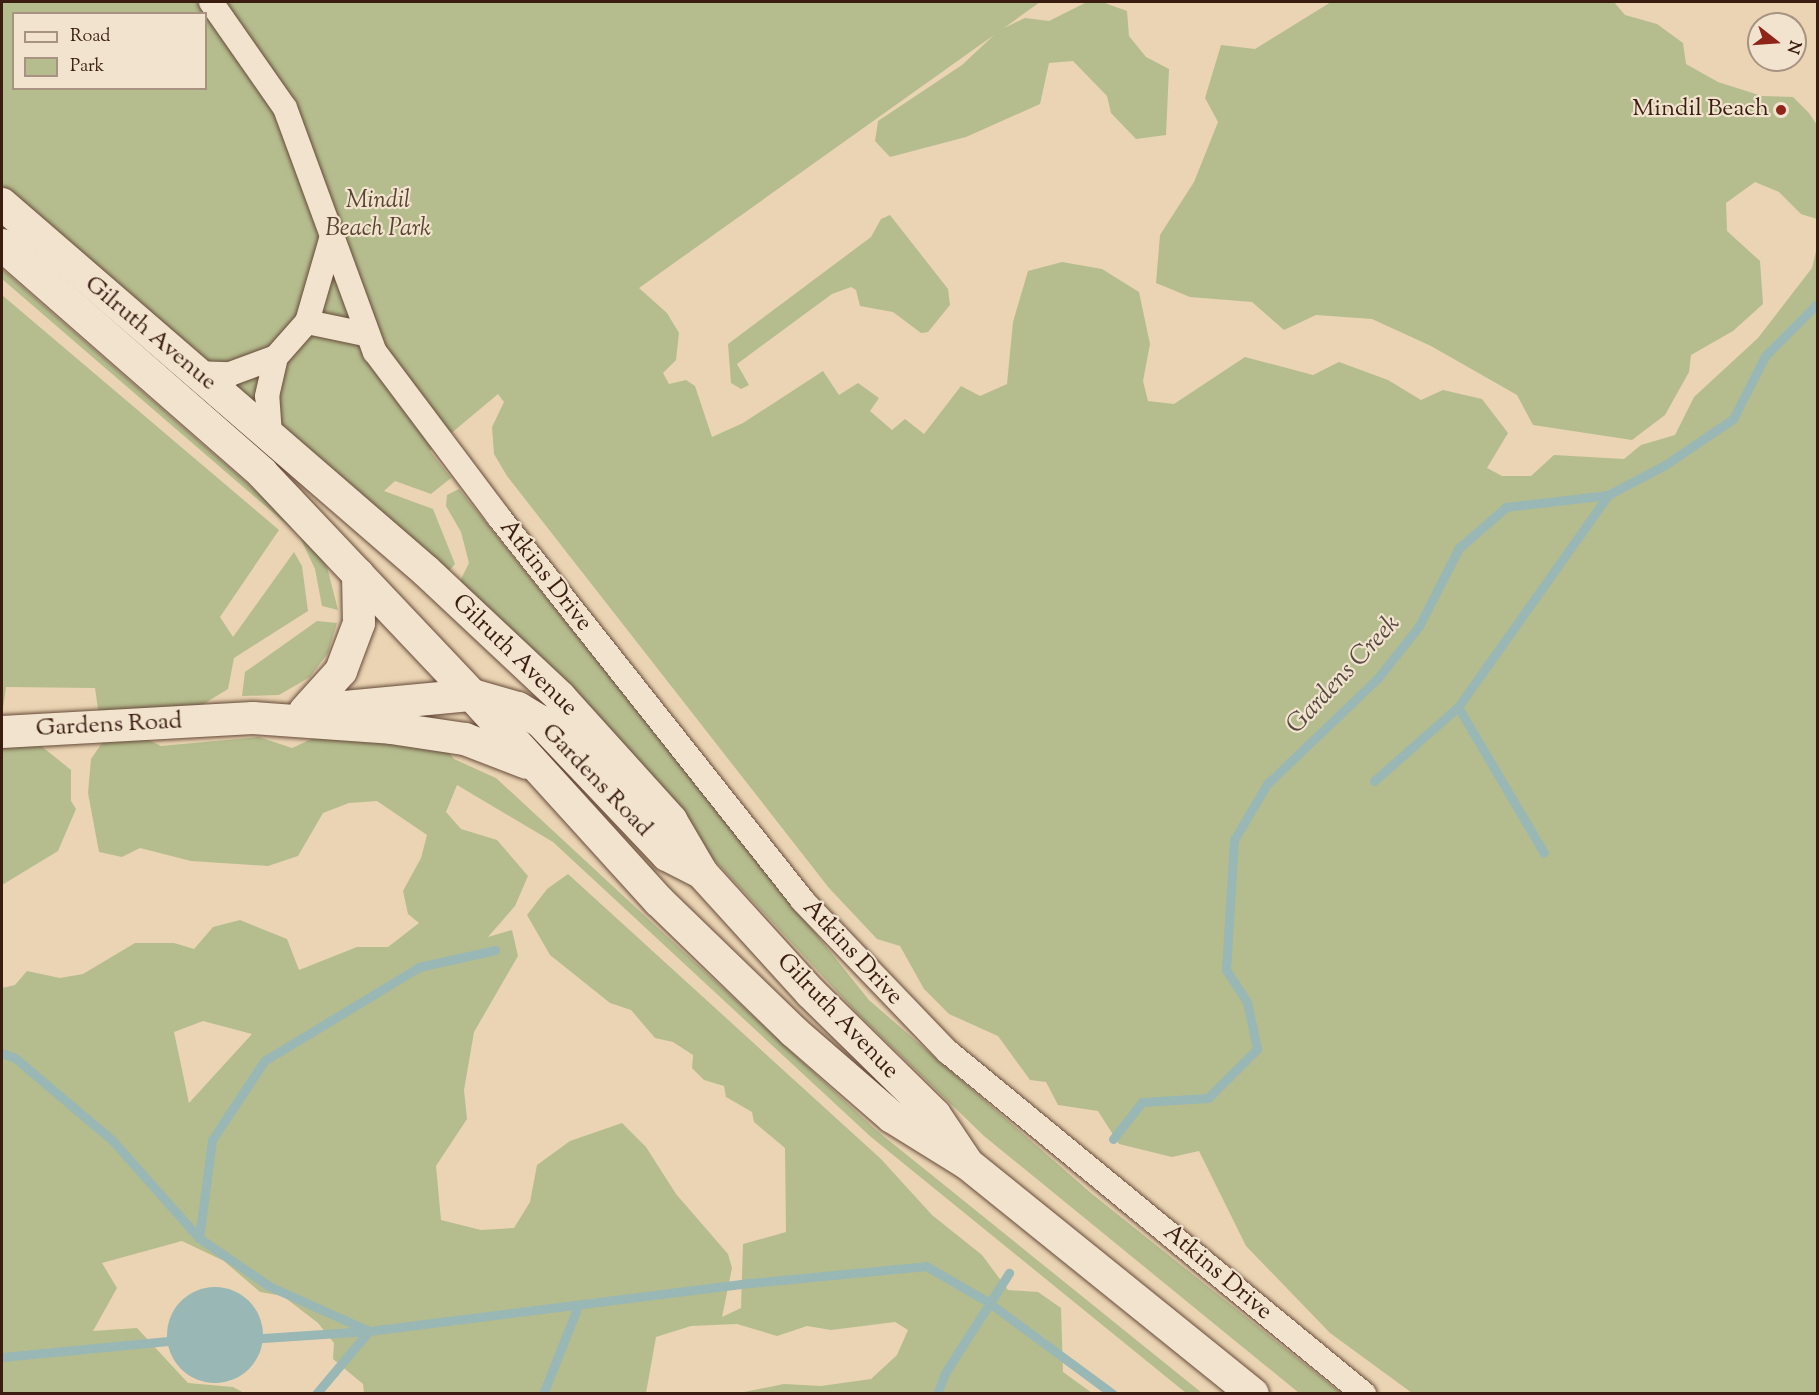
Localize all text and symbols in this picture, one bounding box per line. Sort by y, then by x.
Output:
legend [12,12,207,90]
north arrow [1747,12,1807,72]
text: Road [70,24,110,50]
text: N [1780,37,1806,56]
text: Park [70,54,104,80]
place label: Mindil Beach [1632,96,1769,124]
marker: Mindil Beach [1774,103,1788,117]
park label: Mindil Beach Park [325,188,431,244]
street label: Gilruth Avenue [78,270,222,398]
street label: Atkins Drive [492,514,598,638]
street label: Gilruth Avenue [445,589,583,723]
water label: Gardens Creek [1281,609,1407,741]
street label: Gardens Road [35,708,183,744]
street label: Gardens Road [535,718,657,844]
street label: Atkins Drive [796,894,908,1012]
street label: Gilruth Avenue [770,948,904,1086]
street label: Atkins Drive [1156,1219,1278,1327]

